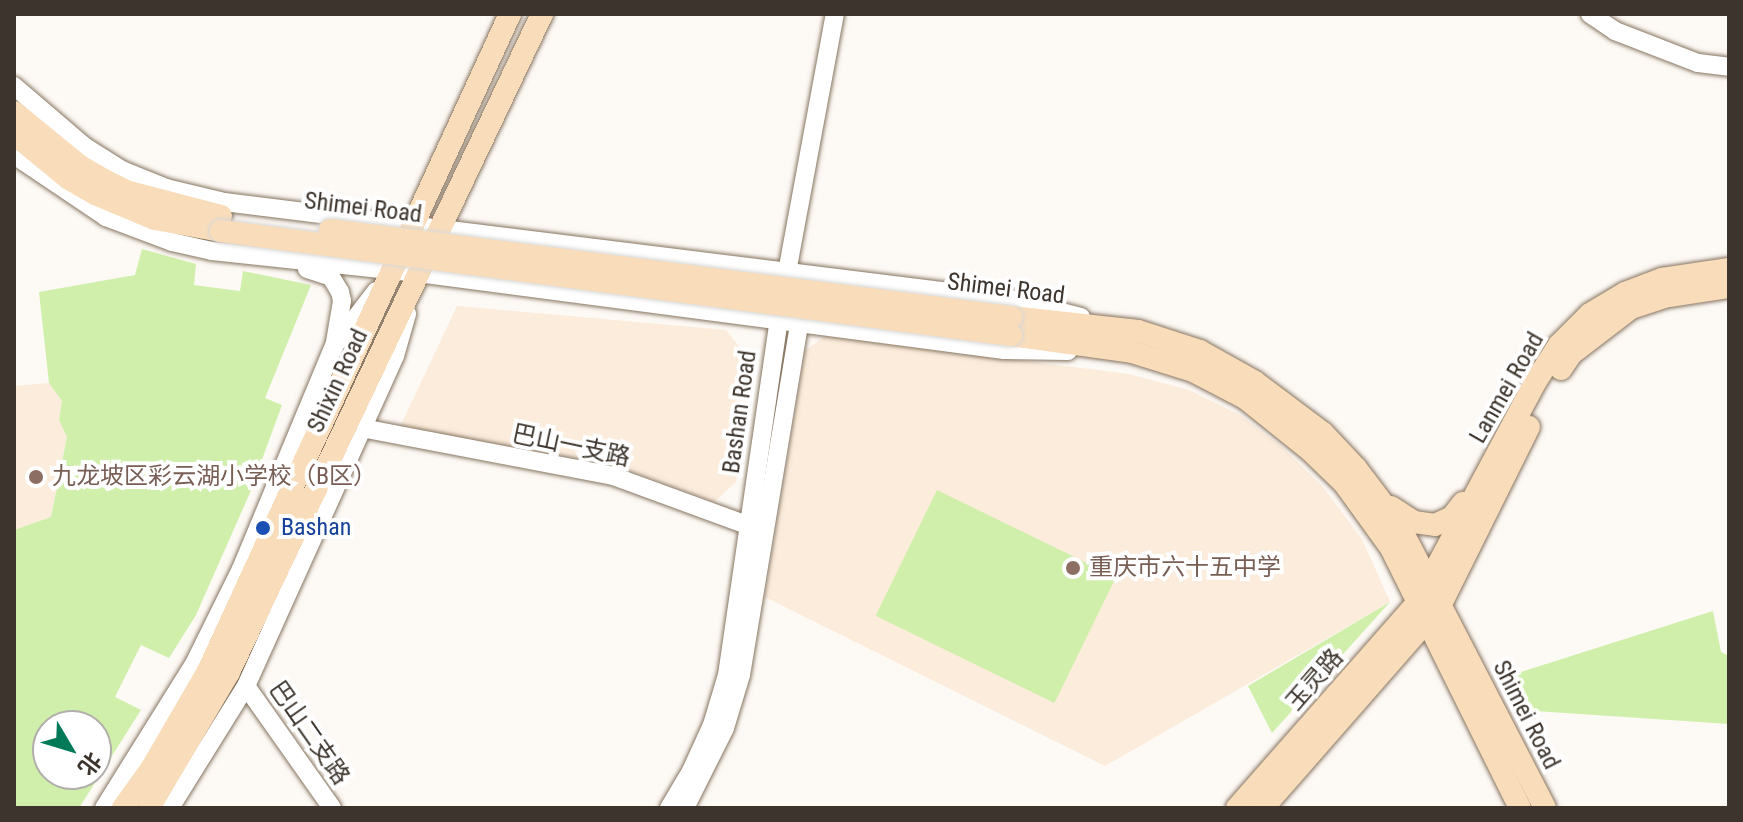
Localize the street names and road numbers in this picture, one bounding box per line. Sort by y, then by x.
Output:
street label: Shimei Road [303,187,423,229]
street label: Shimei Road [946,268,1066,310]
street label: Shixin Road [302,325,374,437]
street label: Lanmei Road [1464,328,1550,448]
street label: Bashan Road [717,349,763,475]
street label: 巴山一支路 [509,419,633,473]
street label: 玉灵路 [1281,643,1349,717]
street label: Shimei Road [1486,656,1566,774]
street label: 巴山二支路 [263,676,355,790]

